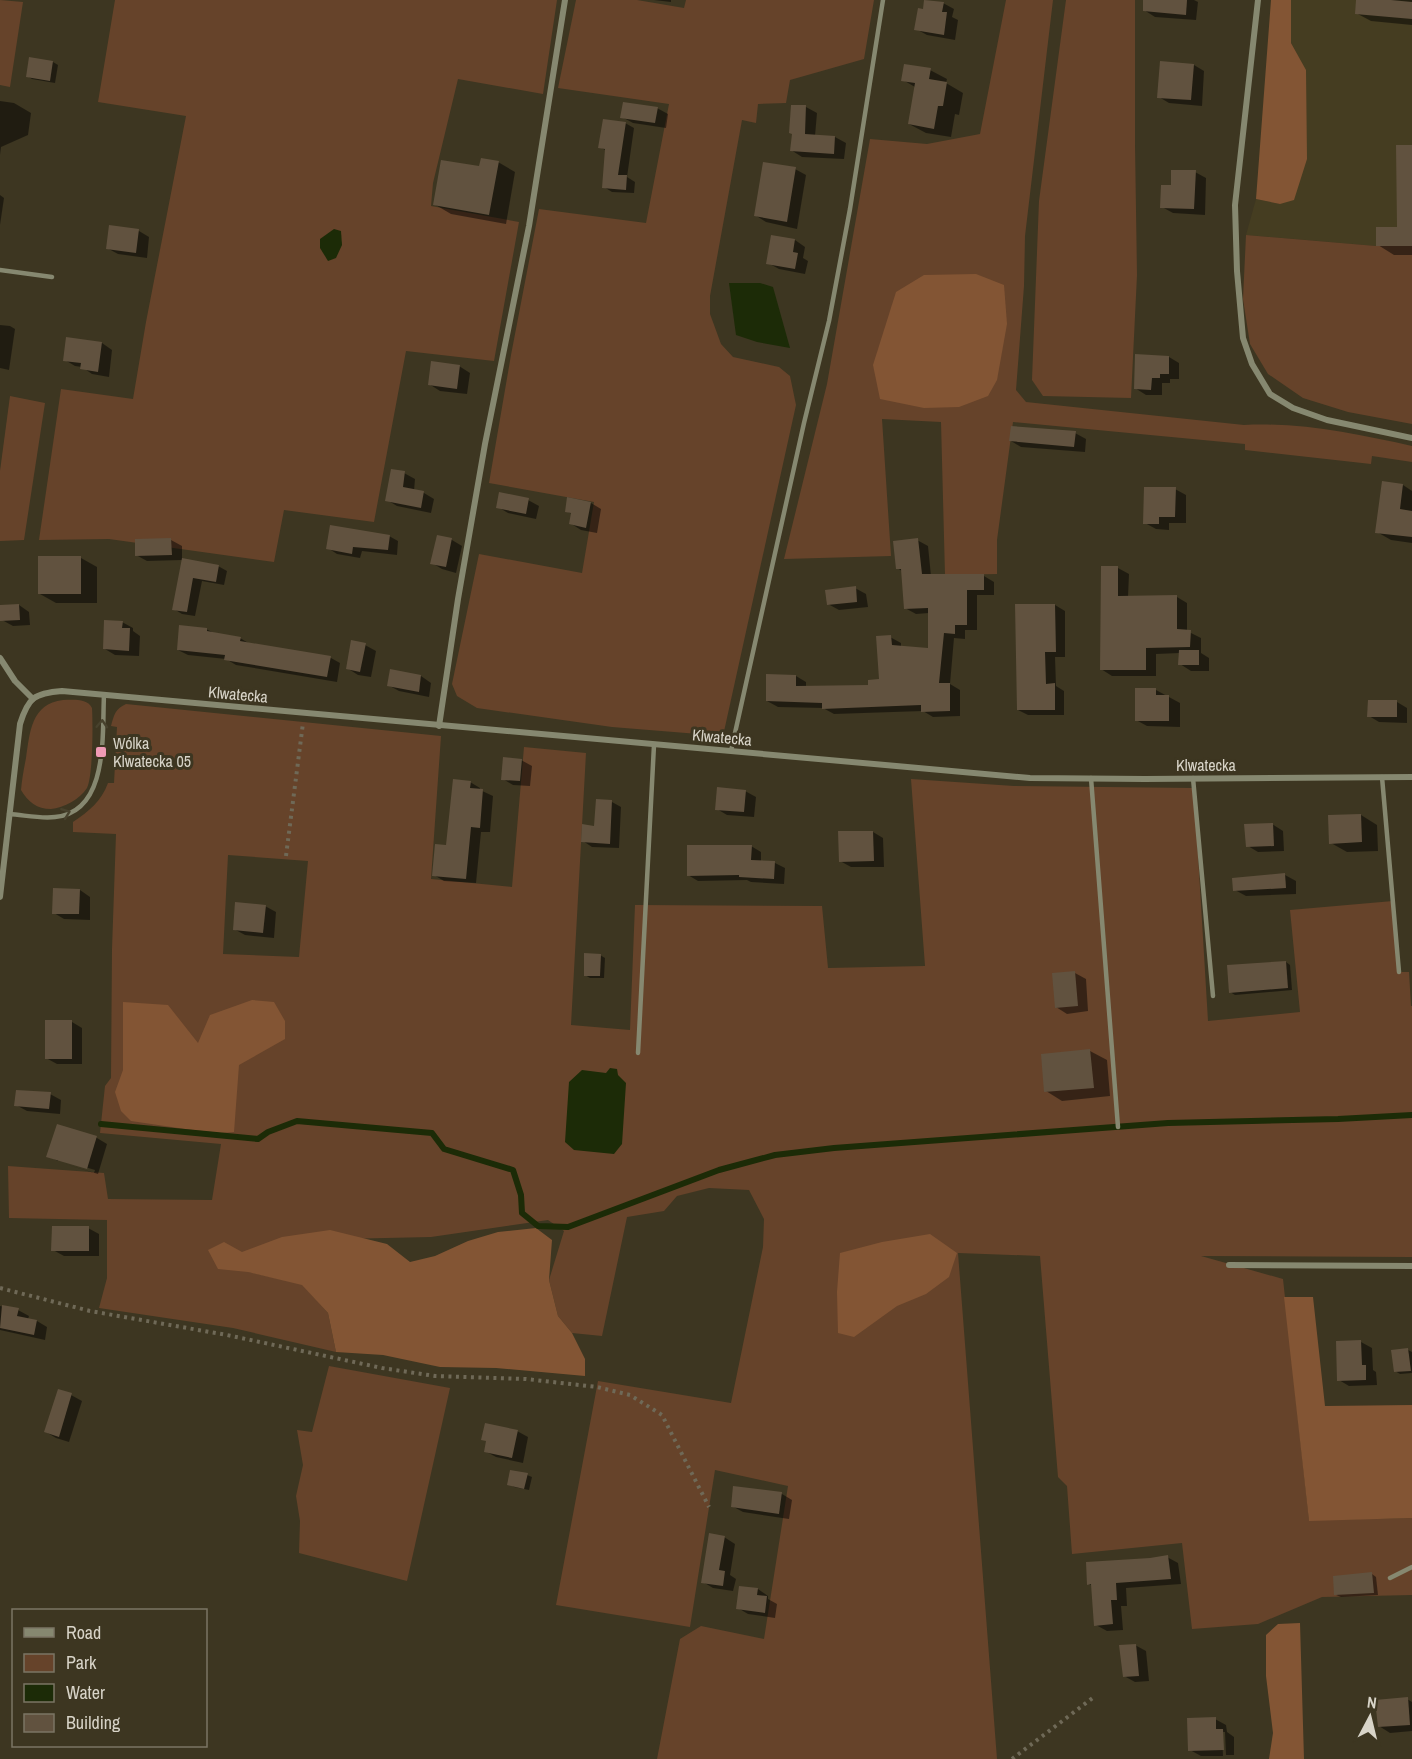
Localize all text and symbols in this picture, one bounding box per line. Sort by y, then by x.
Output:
street label: Klwatecka [207,680,269,708]
one-way arrow [96,719,109,728]
street label: Klwatecka [691,723,753,751]
place label: Wólka Klwatecka 05 [113,732,191,772]
marker: Wólka Klwatecka 05 [94,745,108,759]
street label: Klwatecka [1176,754,1237,776]
one-way arrow [61,808,71,821]
legend [12,1609,207,1747]
text: Road [66,1620,101,1645]
text: Park [66,1650,97,1675]
text: Water [66,1680,105,1705]
north arrow [1340,1687,1400,1747]
text: N [1366,1691,1378,1714]
text: Building [66,1710,121,1735]

